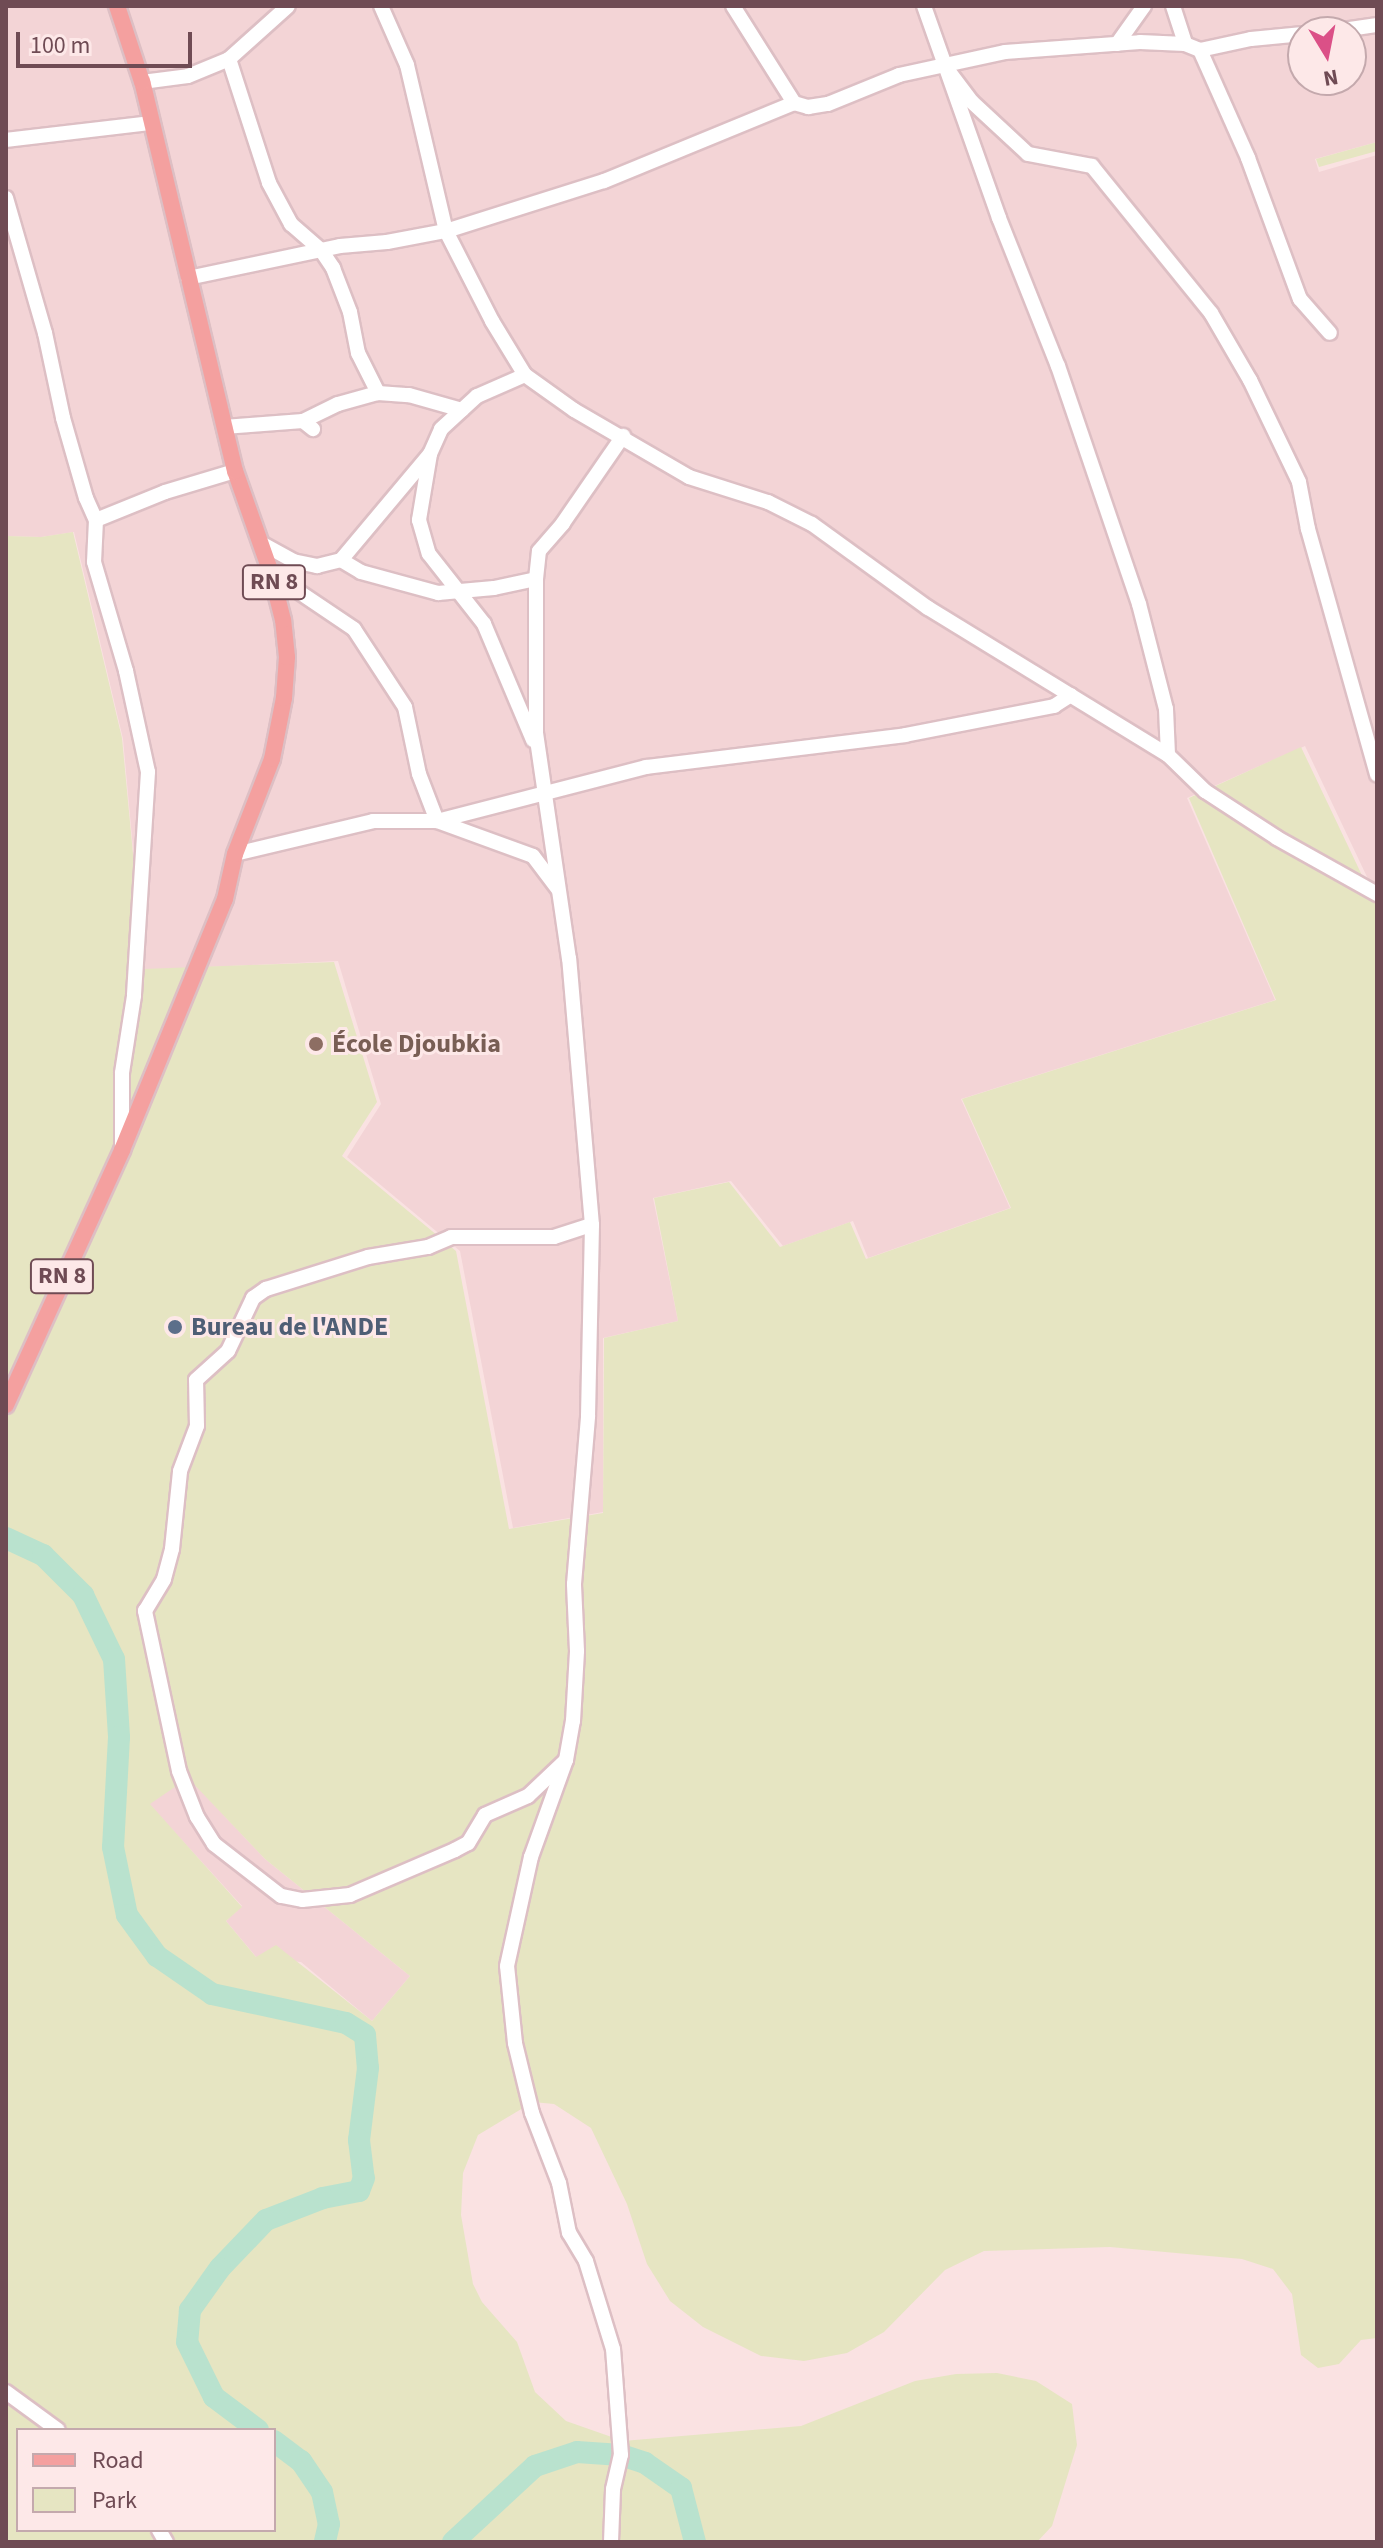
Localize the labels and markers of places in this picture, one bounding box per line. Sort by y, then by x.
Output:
place label: École Djoubkia [332,1028,501,1060]
marker: École Djoubkia [307,1035,325,1053]
place label: Bureau de l'ANDE [191,1311,388,1343]
marker: Bureau de l'ANDE [166,1318,184,1336]

